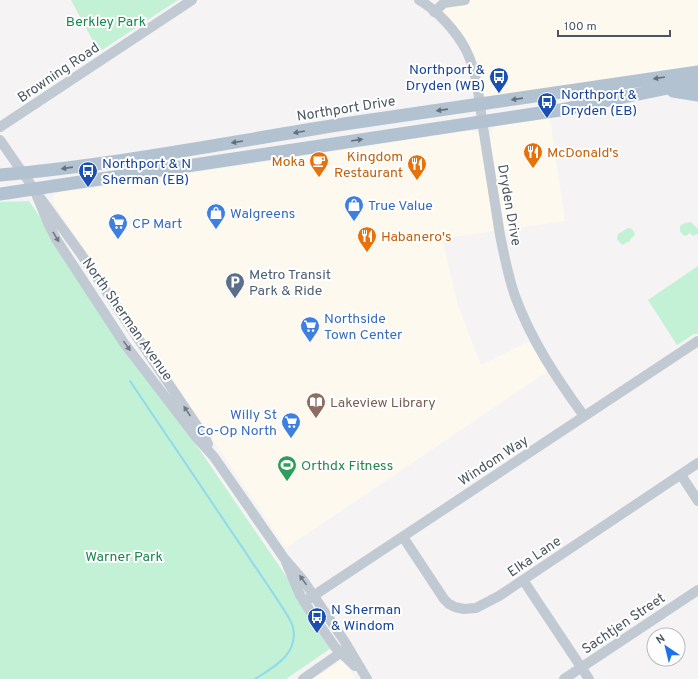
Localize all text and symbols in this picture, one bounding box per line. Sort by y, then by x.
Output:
scale bar [558,12,670,38]
park label: Berkley Park [66,14,146,31]
text: 100 m [564,19,597,35]
street label: Browning Road [15,40,103,107]
place label: Northport & Dryden (WB) [406,62,486,95]
bus stop icon: Northport & Dryden (WB) [488,66,510,94]
one-way arrow [653,75,665,81]
place label: Northport & Dryden (EB) [561,87,638,120]
bus stop icon: Northport & Dryden (EB) [536,91,558,119]
street label: Northport Drive [296,93,397,126]
one-way arrow [511,96,523,102]
one-way arrow [436,107,448,113]
one-way arrow [293,129,306,135]
one-way arrow [351,137,363,143]
one-way arrow [231,140,244,146]
restaurant icon: McDonald's [522,141,544,169]
place label: McDonald's [547,145,619,162]
place label: Kingdom Restaurant [334,149,403,182]
cafe icon: Moka [308,150,330,178]
restaurant icon: Kingdom Restaurant [406,153,428,181]
place label: Moka [271,154,305,171]
place label: Northport & N Sherman (EB) [102,156,191,189]
bus stop icon: Northport & N Sherman (EB) [77,160,99,188]
street label: Dryden Drive [493,163,524,247]
one-way arrow [61,165,73,171]
shop icon: True Value [343,194,365,222]
place label: True Value [368,198,433,215]
shop icon: Walgreens [205,202,227,230]
place label: Walgreens [230,206,295,223]
supermarket icon: CP Mart [107,212,129,240]
place label: CP Mart [132,216,182,233]
restaurant icon: Habanero's [356,225,378,253]
place label: Habanero's [381,229,452,246]
one-way arrow [52,231,59,243]
street label: North Sherman Avenue [78,255,176,385]
place label: Metro Transit Park & Ride [249,267,331,300]
parking icon: Metro Transit Park & Ride [224,271,246,299]
place label: Northside Town Center [324,311,403,344]
supermarket icon: Northside Town Center [299,315,321,343]
one-way arrow [123,341,131,351]
library icon: Lakeview Library [305,391,327,419]
place label: Lakeview Library [330,395,436,412]
one-way arrow [183,406,191,417]
place label: Willy St Co-Op North [197,407,277,440]
supermarket icon: Willy St Co-Op North [280,411,302,439]
street label: Windom Way [456,432,532,490]
sports icon: Orthdx Fitness [276,454,298,482]
place label: Orthdx Fitness [301,458,393,475]
street label: Elka Lane [505,533,565,581]
park label: Warner Park [85,549,163,566]
one-way arrow [299,575,307,586]
street label: Sachtjen Street [579,590,669,658]
place label: N Sherman & Windom [331,602,401,635]
bus stop icon: N Sherman & Windom [306,606,328,634]
north arrow [646,627,686,667]
text: N [654,632,668,648]

